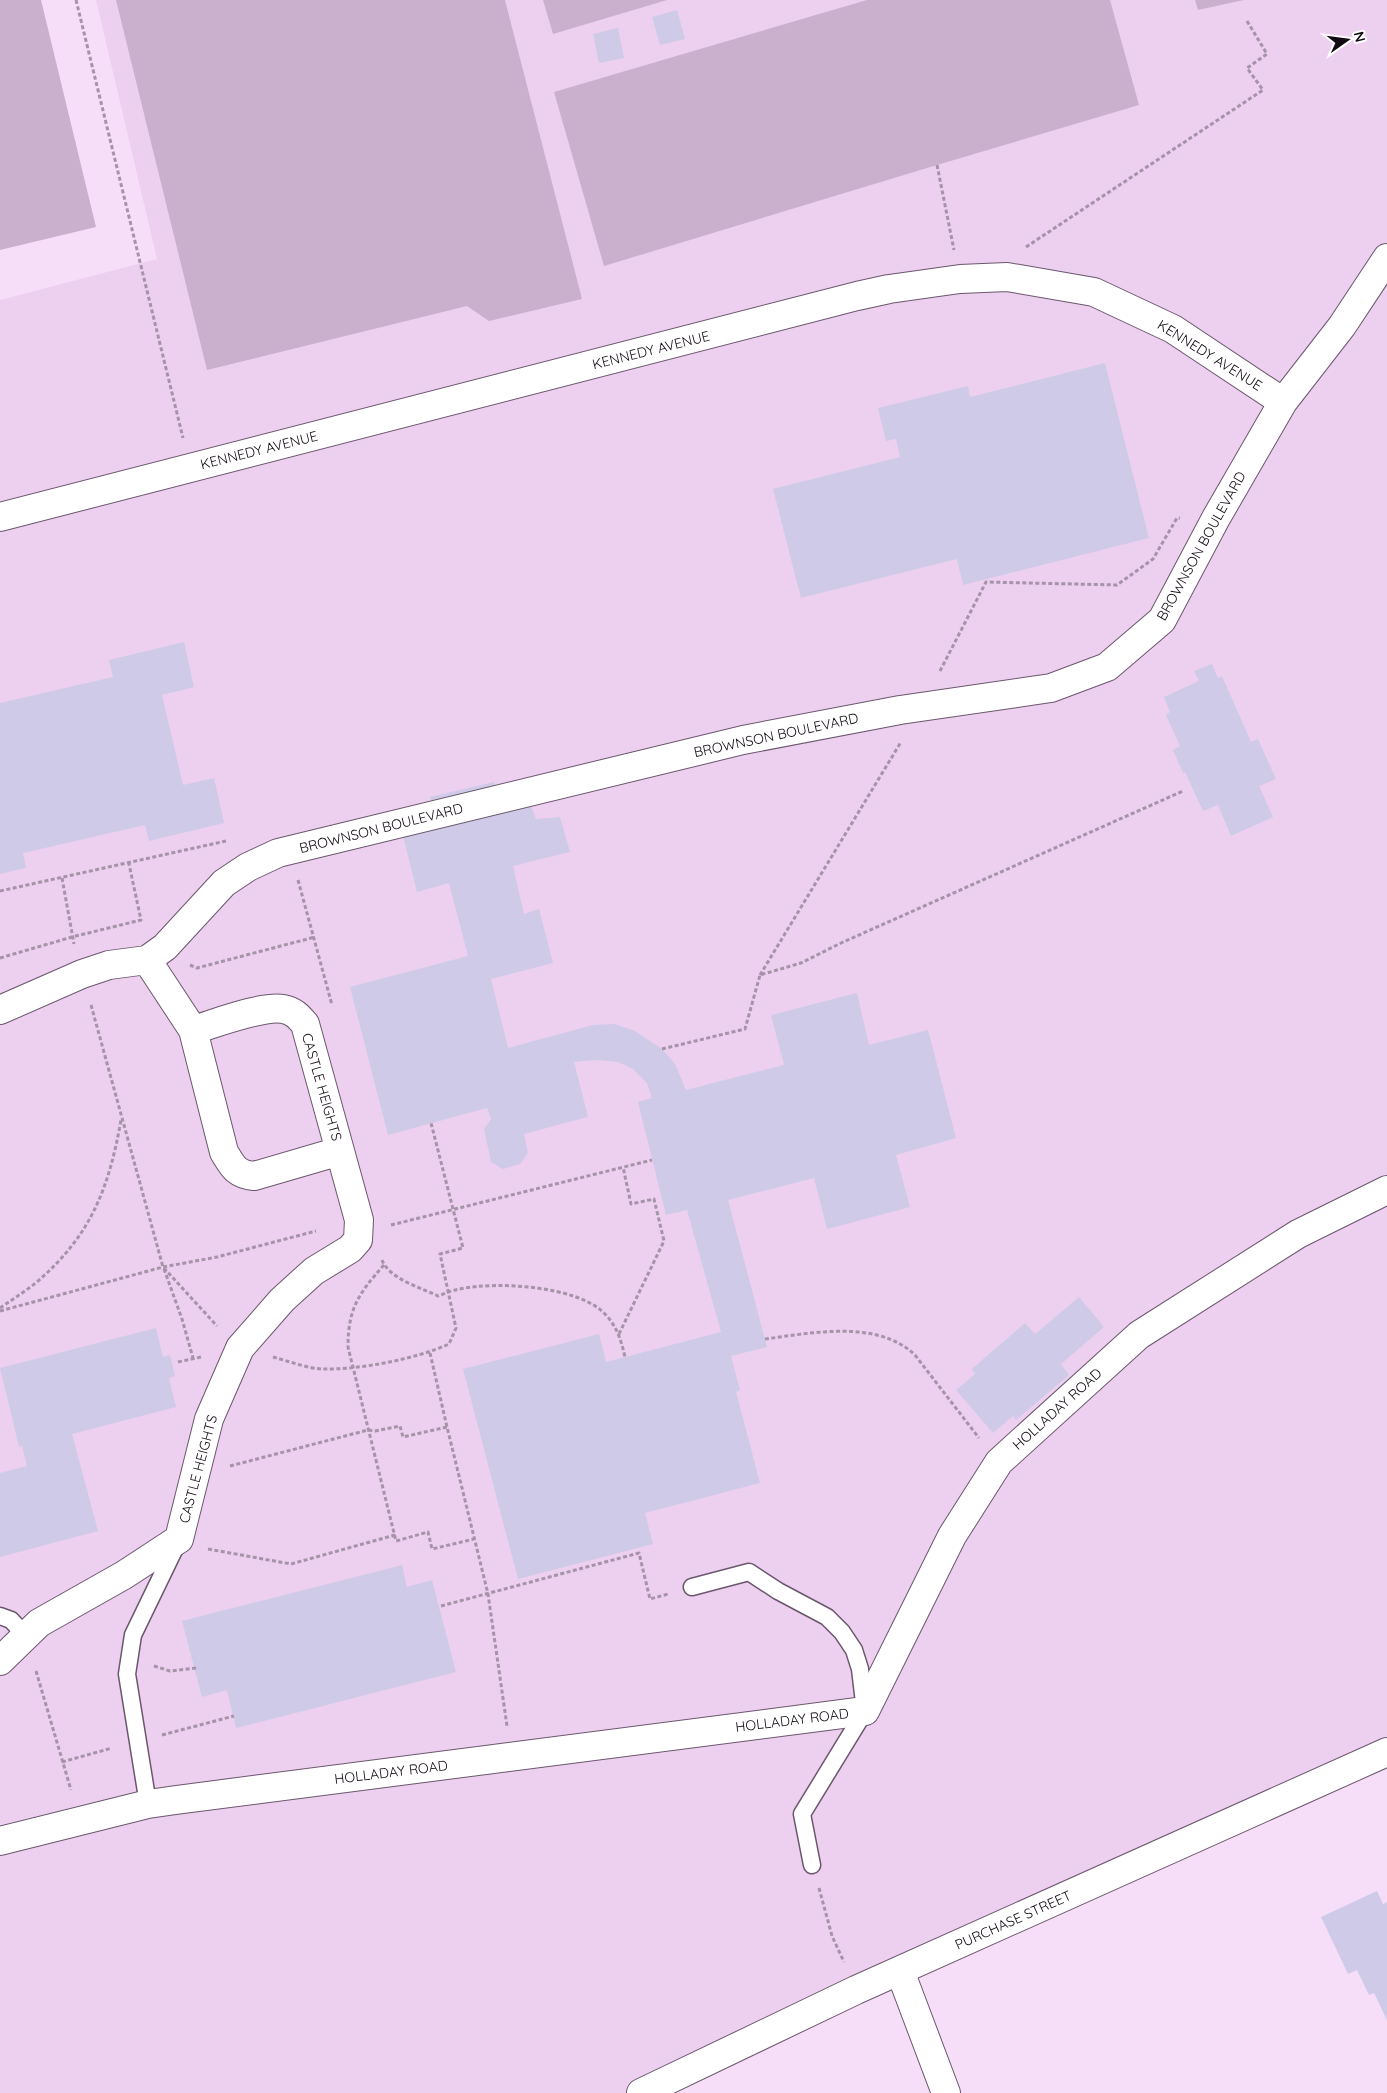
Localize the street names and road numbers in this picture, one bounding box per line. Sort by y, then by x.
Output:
street label: KENNEDY AVENUE [1154,316,1266,395]
street label: KENNEDY AVENUE [590,327,712,373]
street label: KENNEDY AVENUE [198,427,320,473]
street label: BROWNSON BOULEVARD [1152,468,1250,624]
street label: BROWNSON BOULEVARD [692,709,860,761]
street label: BROWNSON BOULEVARD [297,799,465,857]
street label: CASTLE HEIGHTS [298,1031,346,1143]
street label: HOLLADAY ROAD [1009,1364,1105,1454]
street label: CASTLE HEIGHTS [175,1413,221,1525]
street label: HOLLADAY ROAD [734,1704,850,1736]
street label: HOLLADAY ROAD [333,1756,449,1788]
street label: PURCHASE STREET [952,1886,1074,1954]

